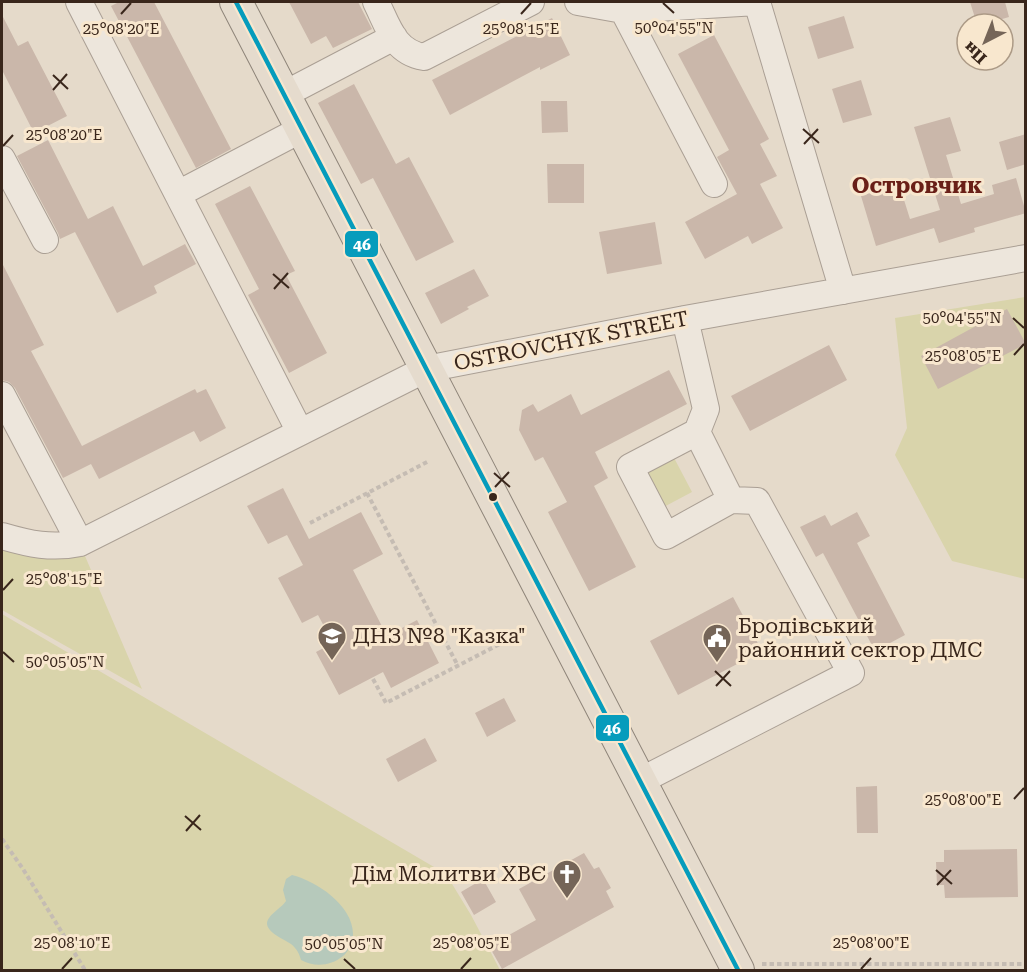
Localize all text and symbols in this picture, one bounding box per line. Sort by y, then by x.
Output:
north arrow [955,12,1015,72]
text: 50°04'55"N [634,19,714,37]
text: 25°08'20"E [83,20,159,38]
text: 25°08'15"E [483,20,559,38]
text: Пн [960,38,991,68]
text: 25°08'20"E [26,126,102,144]
district label: Островчик [852,173,982,198]
line badge: 46 [344,230,379,258]
text: 46 [353,235,371,254]
street label: OSTROVCHYK STREET [452,307,690,375]
text: 50°04'55"N [922,309,1002,327]
text: 25°08'05"E [925,347,1001,365]
unlabelled marker [487,491,499,503]
text: 25°08'15"E [26,570,102,588]
place label: Бродівський районний сектор ДМС [738,614,982,662]
school or university icon: ДНЗ №8 "Казка" [316,620,348,662]
public building icon: Бродівський районний сектор ДМС [701,622,733,664]
place label: ДНЗ №8 "Казка" [353,624,526,648]
text: 50°05'05"N [25,653,105,671]
line badge: 46 [595,714,630,742]
text: 46 [603,719,621,738]
text: 25°08'00"E [925,791,1001,809]
church icon: Дім Молитви ХВЄ [551,858,583,900]
place label: Дім Молитви ХВЄ [352,862,546,886]
text: 25°08'10"E [34,934,110,952]
text: 25°08'05"E [433,934,509,952]
text: 25°08'00"E [833,934,909,952]
text: 50°05'05"N [304,935,384,953]

